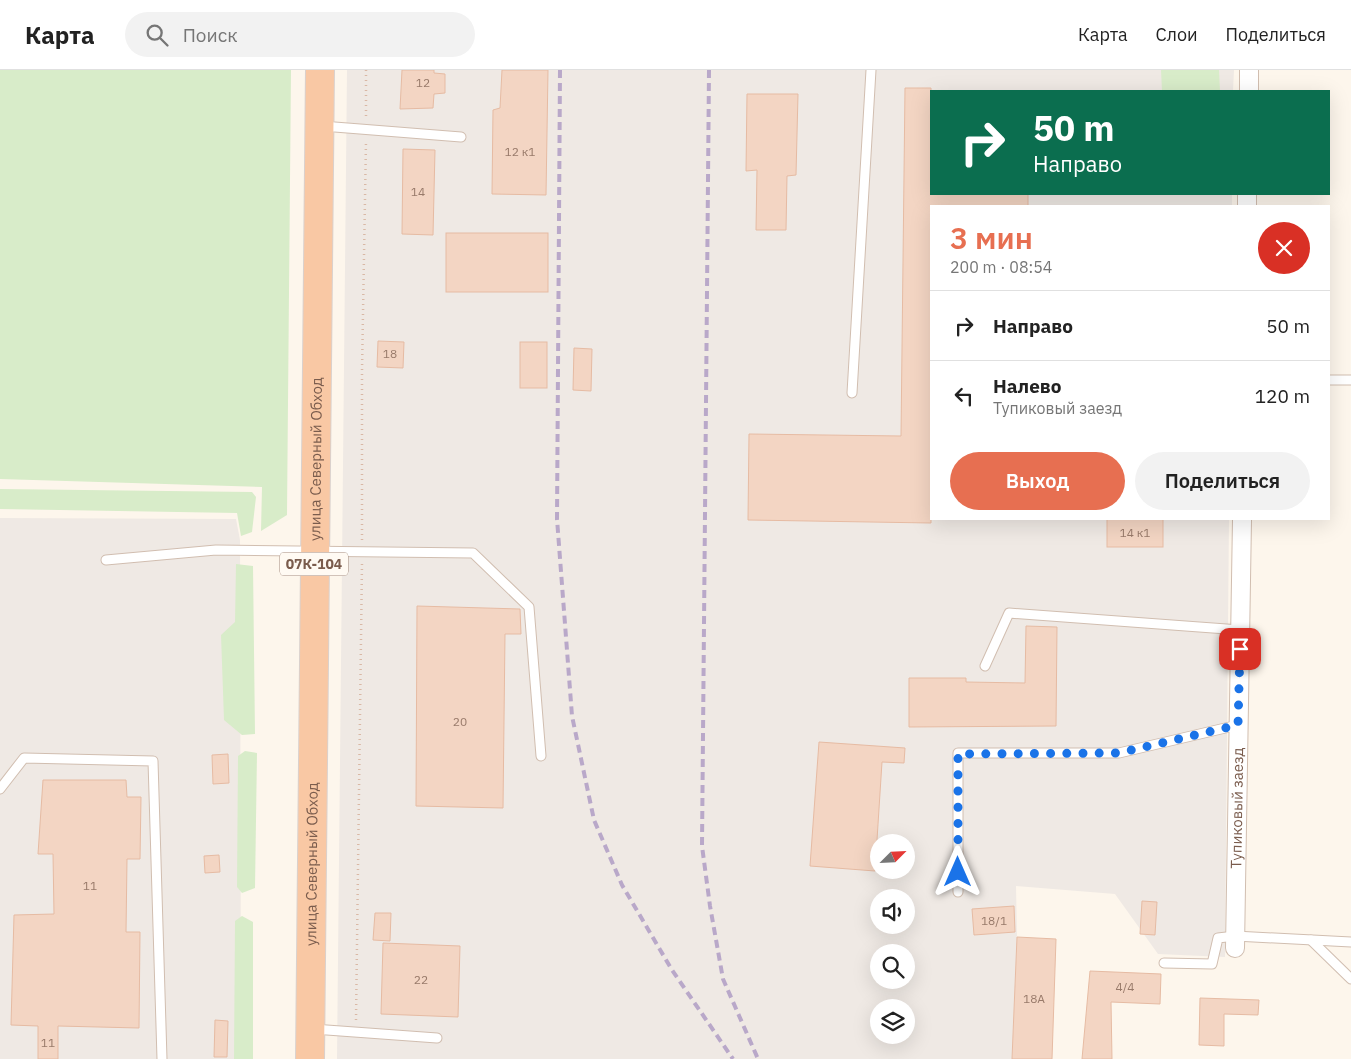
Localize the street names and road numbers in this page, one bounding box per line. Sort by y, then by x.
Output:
street label: улица Северный Обход [305,377,326,541]
road number: 07К-104 [280,552,348,576]
street label: Тупиковый заезд [1226,747,1247,869]
street label: улица Северный Обход [301,782,322,946]

